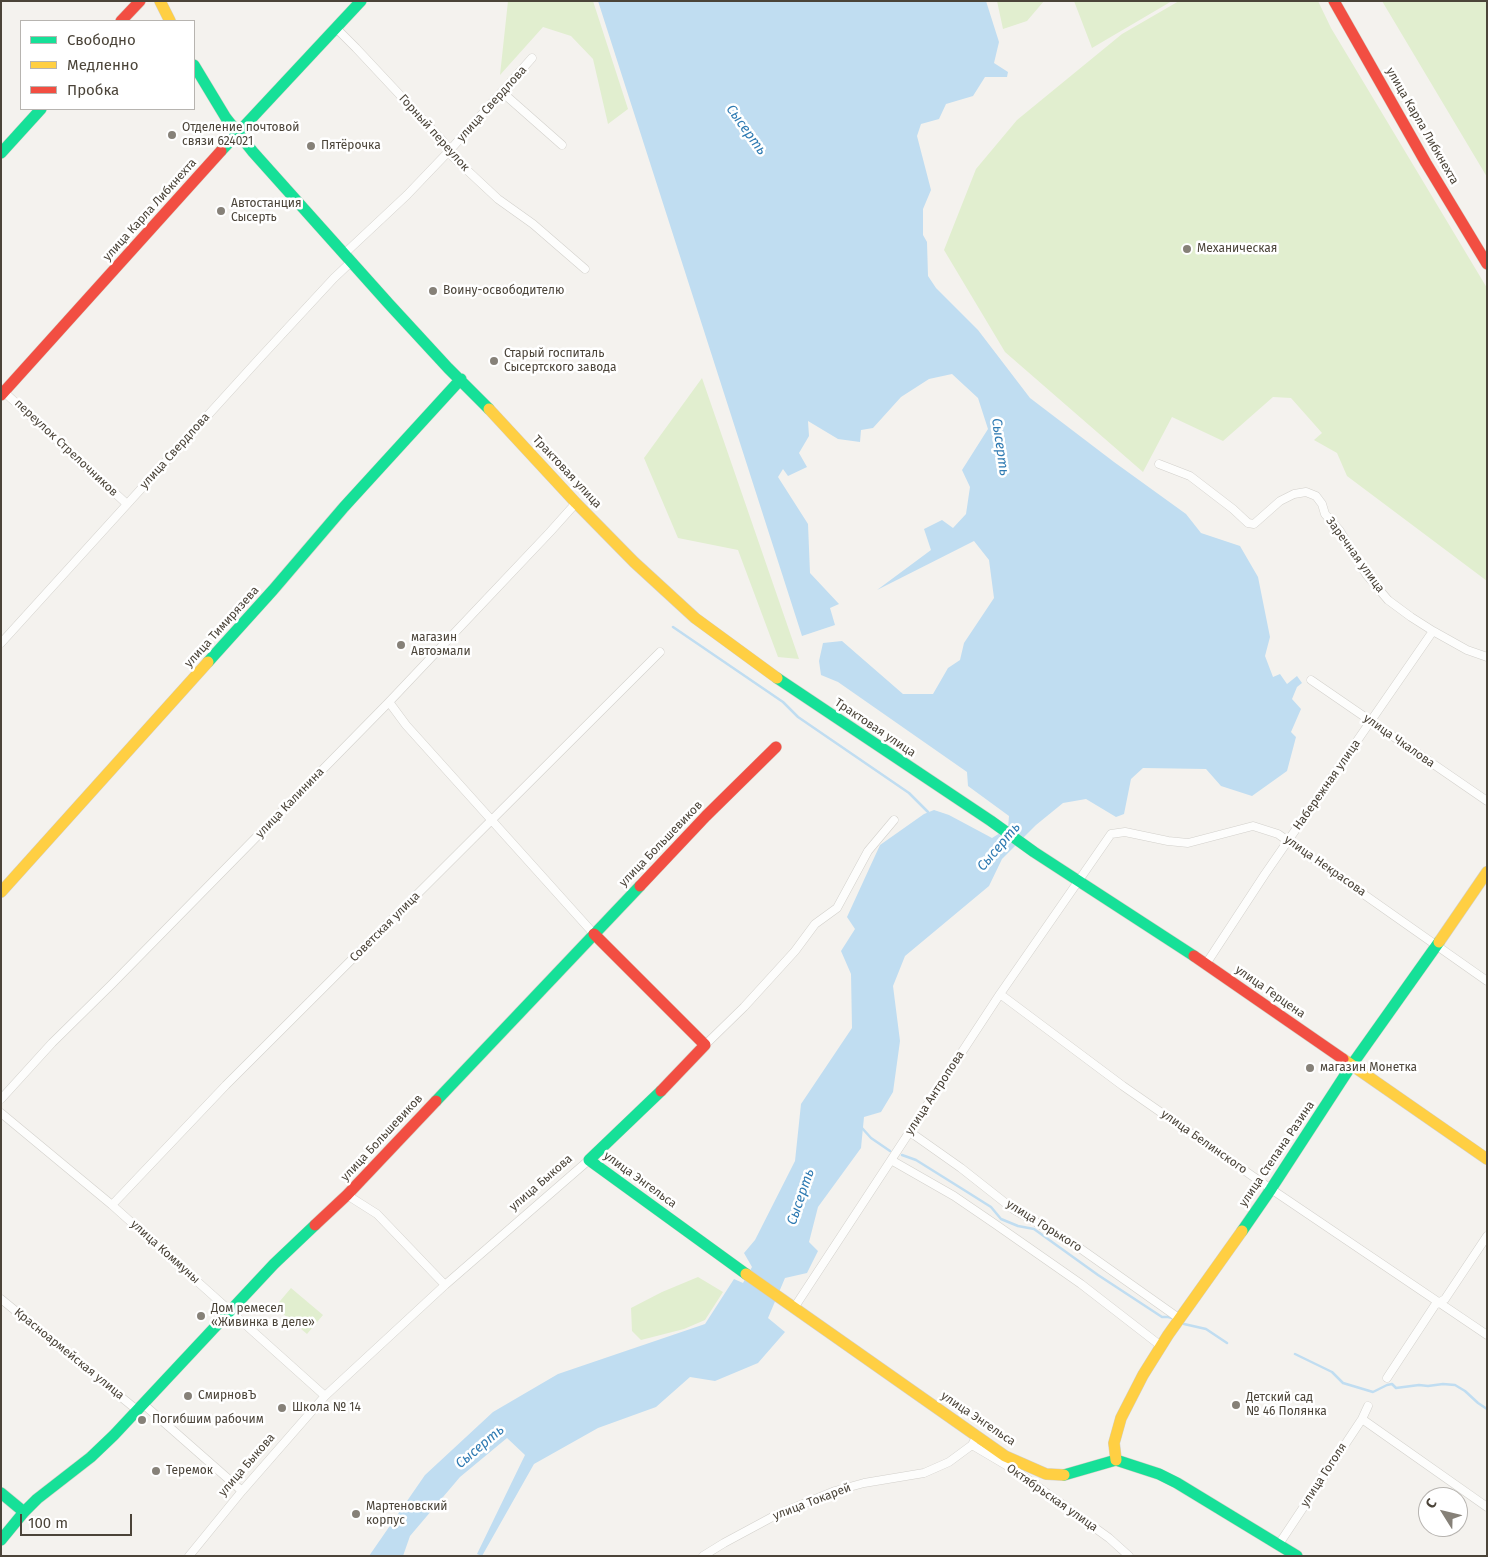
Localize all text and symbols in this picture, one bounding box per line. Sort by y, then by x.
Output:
legend [20,20,195,110]
text: Свободно [67,31,136,49]
text: Медленно [67,56,139,74]
street label: улица Свердлова [454,63,530,145]
street label: улица Карла Либкнехта [1383,65,1461,187]
text: Пробка [67,81,119,99]
street label: Горный переулок [396,92,472,174]
water label: Сысерть [722,101,770,159]
place label: Отделение почтовой связи 624021 [182,121,299,149]
marker: Отделение почтовой связи 624021 [166,129,178,141]
place label: Пятёрочка [321,139,381,153]
marker: Пятёрочка [305,140,317,152]
street label: улица Карла Либкнехта [100,156,200,264]
place label: Автостанция Сысерть [231,197,302,225]
marker: Автостанция Сысерть [215,205,227,217]
place label: Механическая [1197,242,1277,256]
marker: Механическая [1181,243,1193,255]
place label: Воину-освободителю [443,284,564,298]
marker: Воину-освободителю [427,285,439,297]
place label: Старый госпиталь Сысертского завода [504,347,616,375]
marker: Старый госпиталь Сысертского завода [488,355,500,367]
street label: переулок Стрелочников [11,396,121,500]
street label: улица Свердлова [137,410,213,492]
water label: Сысерть [988,417,1012,477]
street label: Трактовая улица [530,433,604,511]
street label: Заречная улица [1323,514,1387,596]
street label: улица Тимирязева [182,583,262,671]
place label: магазин Автоэмали [411,631,471,659]
marker: магазин Автоэмали [395,639,407,651]
street label: Трактовая улица [832,696,918,760]
street label: улица Чкалова [1361,711,1437,771]
street label: Набережная улица [1290,737,1364,833]
street label: улица Калинина [253,765,327,841]
street label: улица Большевиков [616,798,706,890]
water label: Сысерть [974,819,1024,875]
street label: улица Некрасова [1281,832,1369,900]
street label: Советская улица [347,889,423,965]
street label: улица Герцена [1232,963,1308,1021]
street label: улица Антропова [902,1048,968,1138]
place label: магазин Монетка [1320,1061,1417,1075]
marker: магазин Монетка [1304,1062,1316,1074]
street label: улица Большевиков [338,1092,426,1184]
street label: улица Степана Разина [1236,1098,1318,1210]
street label: улица Белинского [1158,1107,1250,1177]
street label: улица Энгельса [601,1149,679,1211]
street label: улица Быкова [507,1152,575,1214]
water label: Сысерть [784,1167,818,1227]
street label: улица Горького [1003,1197,1085,1255]
street label: улица Коммуны [127,1217,203,1287]
place label: Дом ремесел «Живинка в деле» [211,1302,315,1330]
street label: Красноармейская улица [11,1305,127,1403]
marker: Дом ремесел «Живинка в деле» [195,1310,207,1322]
place label: СмирновЪ [198,1389,256,1403]
street label: улица Энгельса [938,1389,1018,1449]
marker: СмирновЪ [182,1390,194,1402]
place label: Детский сад № 46 Полянка [1246,1391,1327,1419]
marker: Детский сад № 46 Полянка [1230,1399,1242,1411]
place label: Школа № 14 [292,1401,361,1415]
marker: Школа № 14 [276,1402,288,1414]
place label: Погибшим рабочим [152,1413,264,1427]
marker: Погибшим рабочим [136,1414,148,1426]
water label: Сысерть [452,1422,508,1472]
street label: улица Быкова [216,1431,278,1499]
street label: улица Гоголя [1298,1440,1350,1510]
street label: Октябрьская улица [1004,1461,1100,1535]
place label: Теремок [166,1464,213,1478]
marker: Теремок [150,1465,162,1477]
street label: улица Токарей [771,1480,853,1524]
north arrow [1418,1487,1468,1537]
text: С [1422,1495,1441,1512]
place label: Мартеновский корпус [366,1500,448,1528]
scale bar [22,1504,135,1536]
marker: Мартеновский корпус [350,1508,362,1520]
text: 100 m [28,1514,68,1532]

